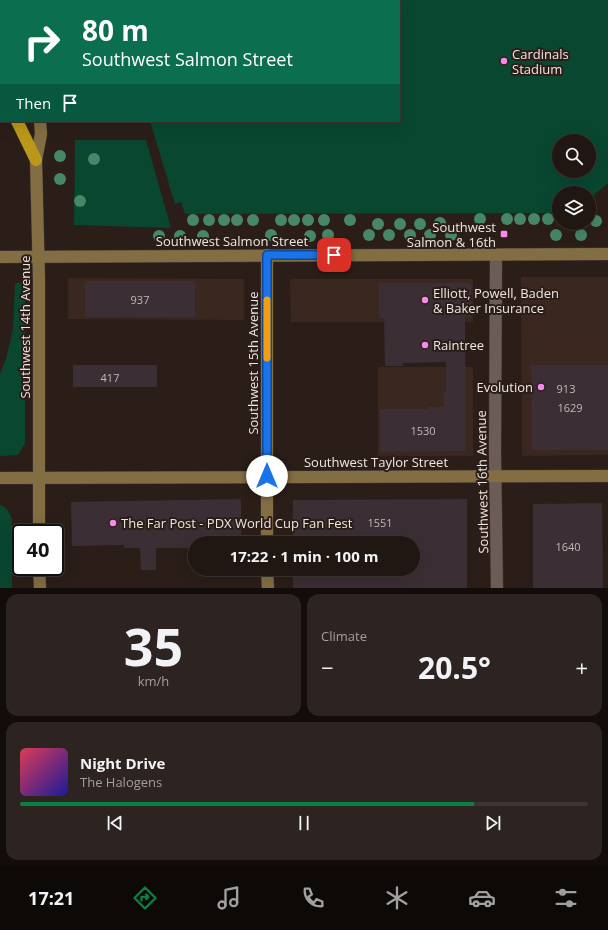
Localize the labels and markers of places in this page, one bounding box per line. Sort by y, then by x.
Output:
place label: Cardinals Stadium [512,45,569,78]
marker: Cardinals Stadium [499,56,509,66]
place label: Southwest Salmon & 16th [407,218,496,251]
marker: Southwest Salmon & 16th [499,229,509,239]
pin [317,238,351,272]
place label: Elliott, Powell, Baden & Baker Insurance [433,284,559,317]
marker: Elliott, Powell, Baden & Baker Insurance [420,295,430,305]
place label: Raintree [433,336,484,354]
marker: Raintree [420,340,430,350]
place label: Evolution [476,378,533,396]
marker: Evolution [536,382,546,392]
place label: The Far Post - PDX World Cup Fan Fest [121,514,353,532]
marker: The Far Post - PDX World Cup Fan Fest [108,518,118,528]

